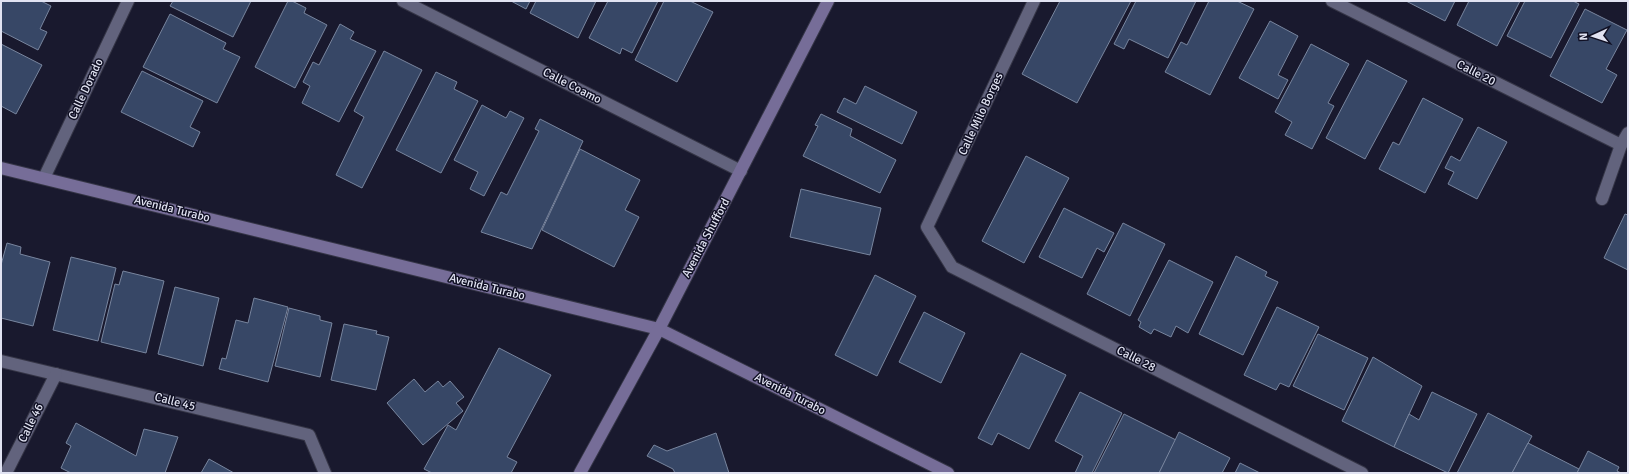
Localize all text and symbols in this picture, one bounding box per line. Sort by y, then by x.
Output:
north arrow [1573,16,1613,56]
text: N [1577,32,1590,41]
street label: Calle Dorado [65,56,107,122]
street label: Calle 20 [1454,57,1498,89]
street label: Calle Coamo [540,65,604,107]
street label: Calle Milo Borges [955,70,1007,158]
street label: Avenida Turabo [132,192,212,226]
street label: Avenida Shufford [679,196,733,280]
street label: Avenida Turabo [447,270,527,304]
street label: Calle 28 [1114,343,1158,375]
street label: Avenida Turabo [752,370,828,418]
street label: Calle 45 [153,390,197,414]
street label: Calle 46 [15,401,47,445]

